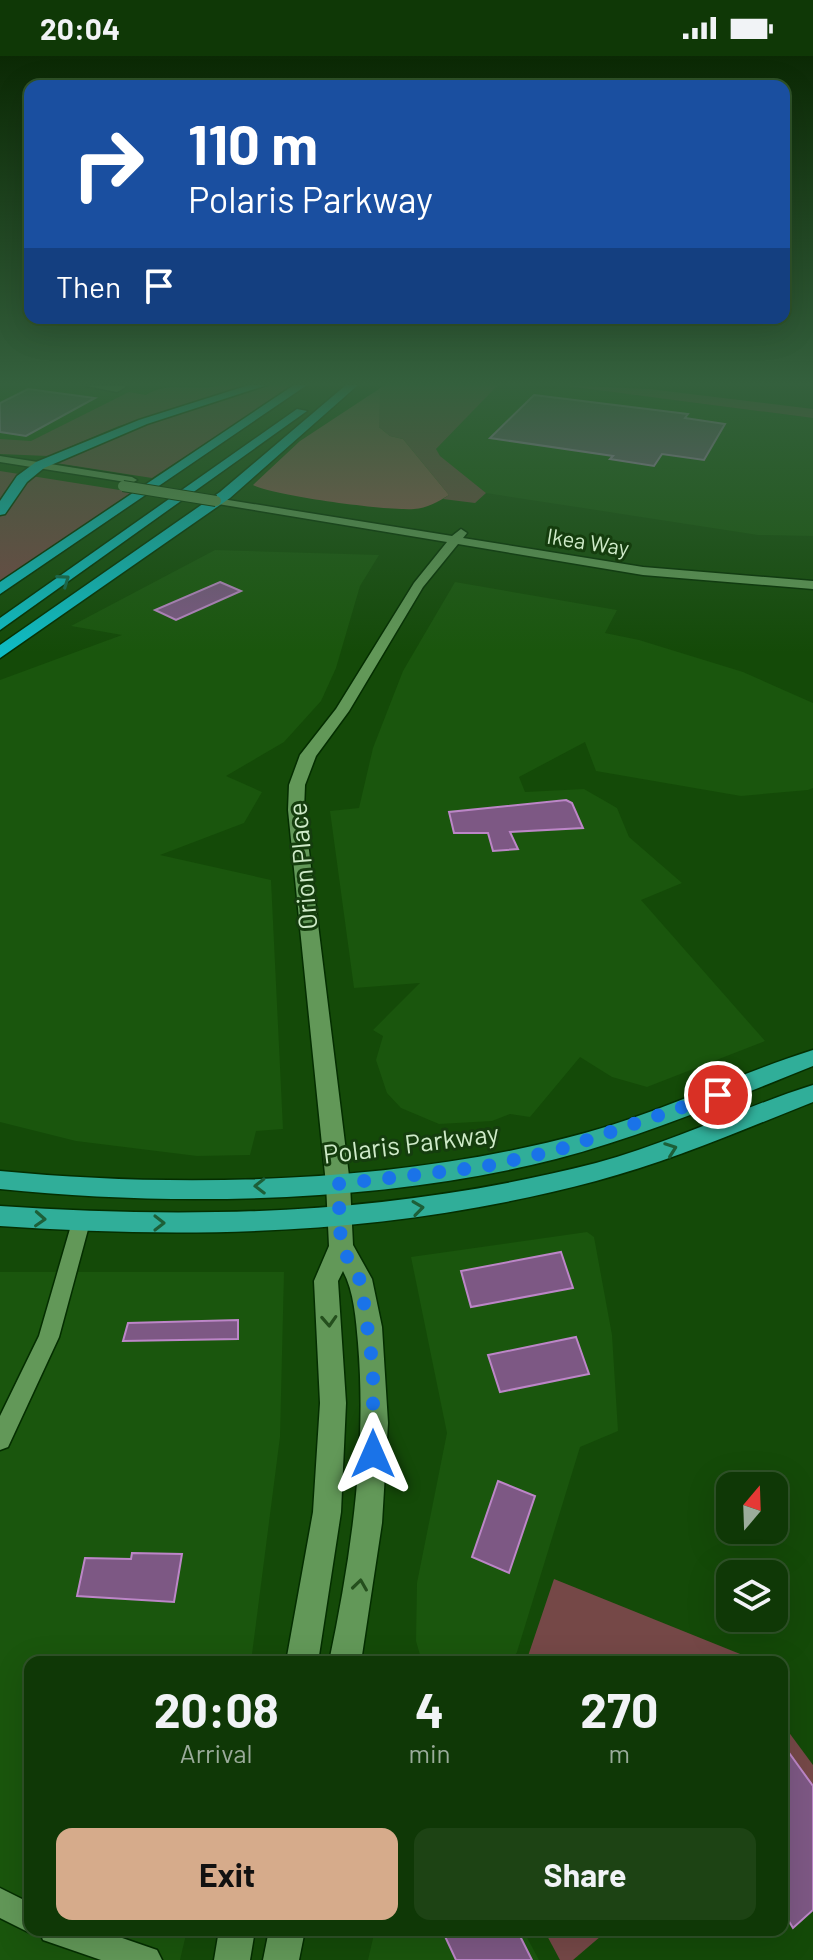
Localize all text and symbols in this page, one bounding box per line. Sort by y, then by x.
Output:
text: 20:04 [40,10,120,46]
text: 110 m [188,109,318,176]
icon: right [56,112,160,216]
text: Polaris Parkway [188,177,433,220]
icon: arrive [137,264,181,308]
text: Then [56,268,121,304]
street label: Ikea Way [545,522,631,560]
one-way arrow [55,575,69,590]
street label: Orion Place [281,801,323,931]
pin [684,1061,752,1129]
icon: arrive [696,1073,740,1117]
street label: Polaris Parkway [321,1116,500,1169]
one-way arrow [663,1142,677,1158]
one-way arrow [253,1177,266,1195]
one-way arrow [411,1200,425,1217]
one-way arrow [34,1211,47,1228]
one-way arrow [153,1214,166,1232]
one-way arrow [320,1316,337,1328]
position arrow [331,1412,415,1496]
north arrow [716,1472,788,1544]
map controls [716,1472,788,1632]
button: layers [716,1560,788,1632]
one-way arrow [351,1579,368,1592]
text: 20:08 [154,1680,279,1738]
text: 4 [415,1680,444,1738]
text: 270 [580,1680,658,1738]
text: Arrival [180,1737,253,1768]
text: min [408,1737,451,1768]
text: m [608,1737,630,1768]
button: Exit [56,1828,398,1920]
button: Share [414,1828,756,1920]

